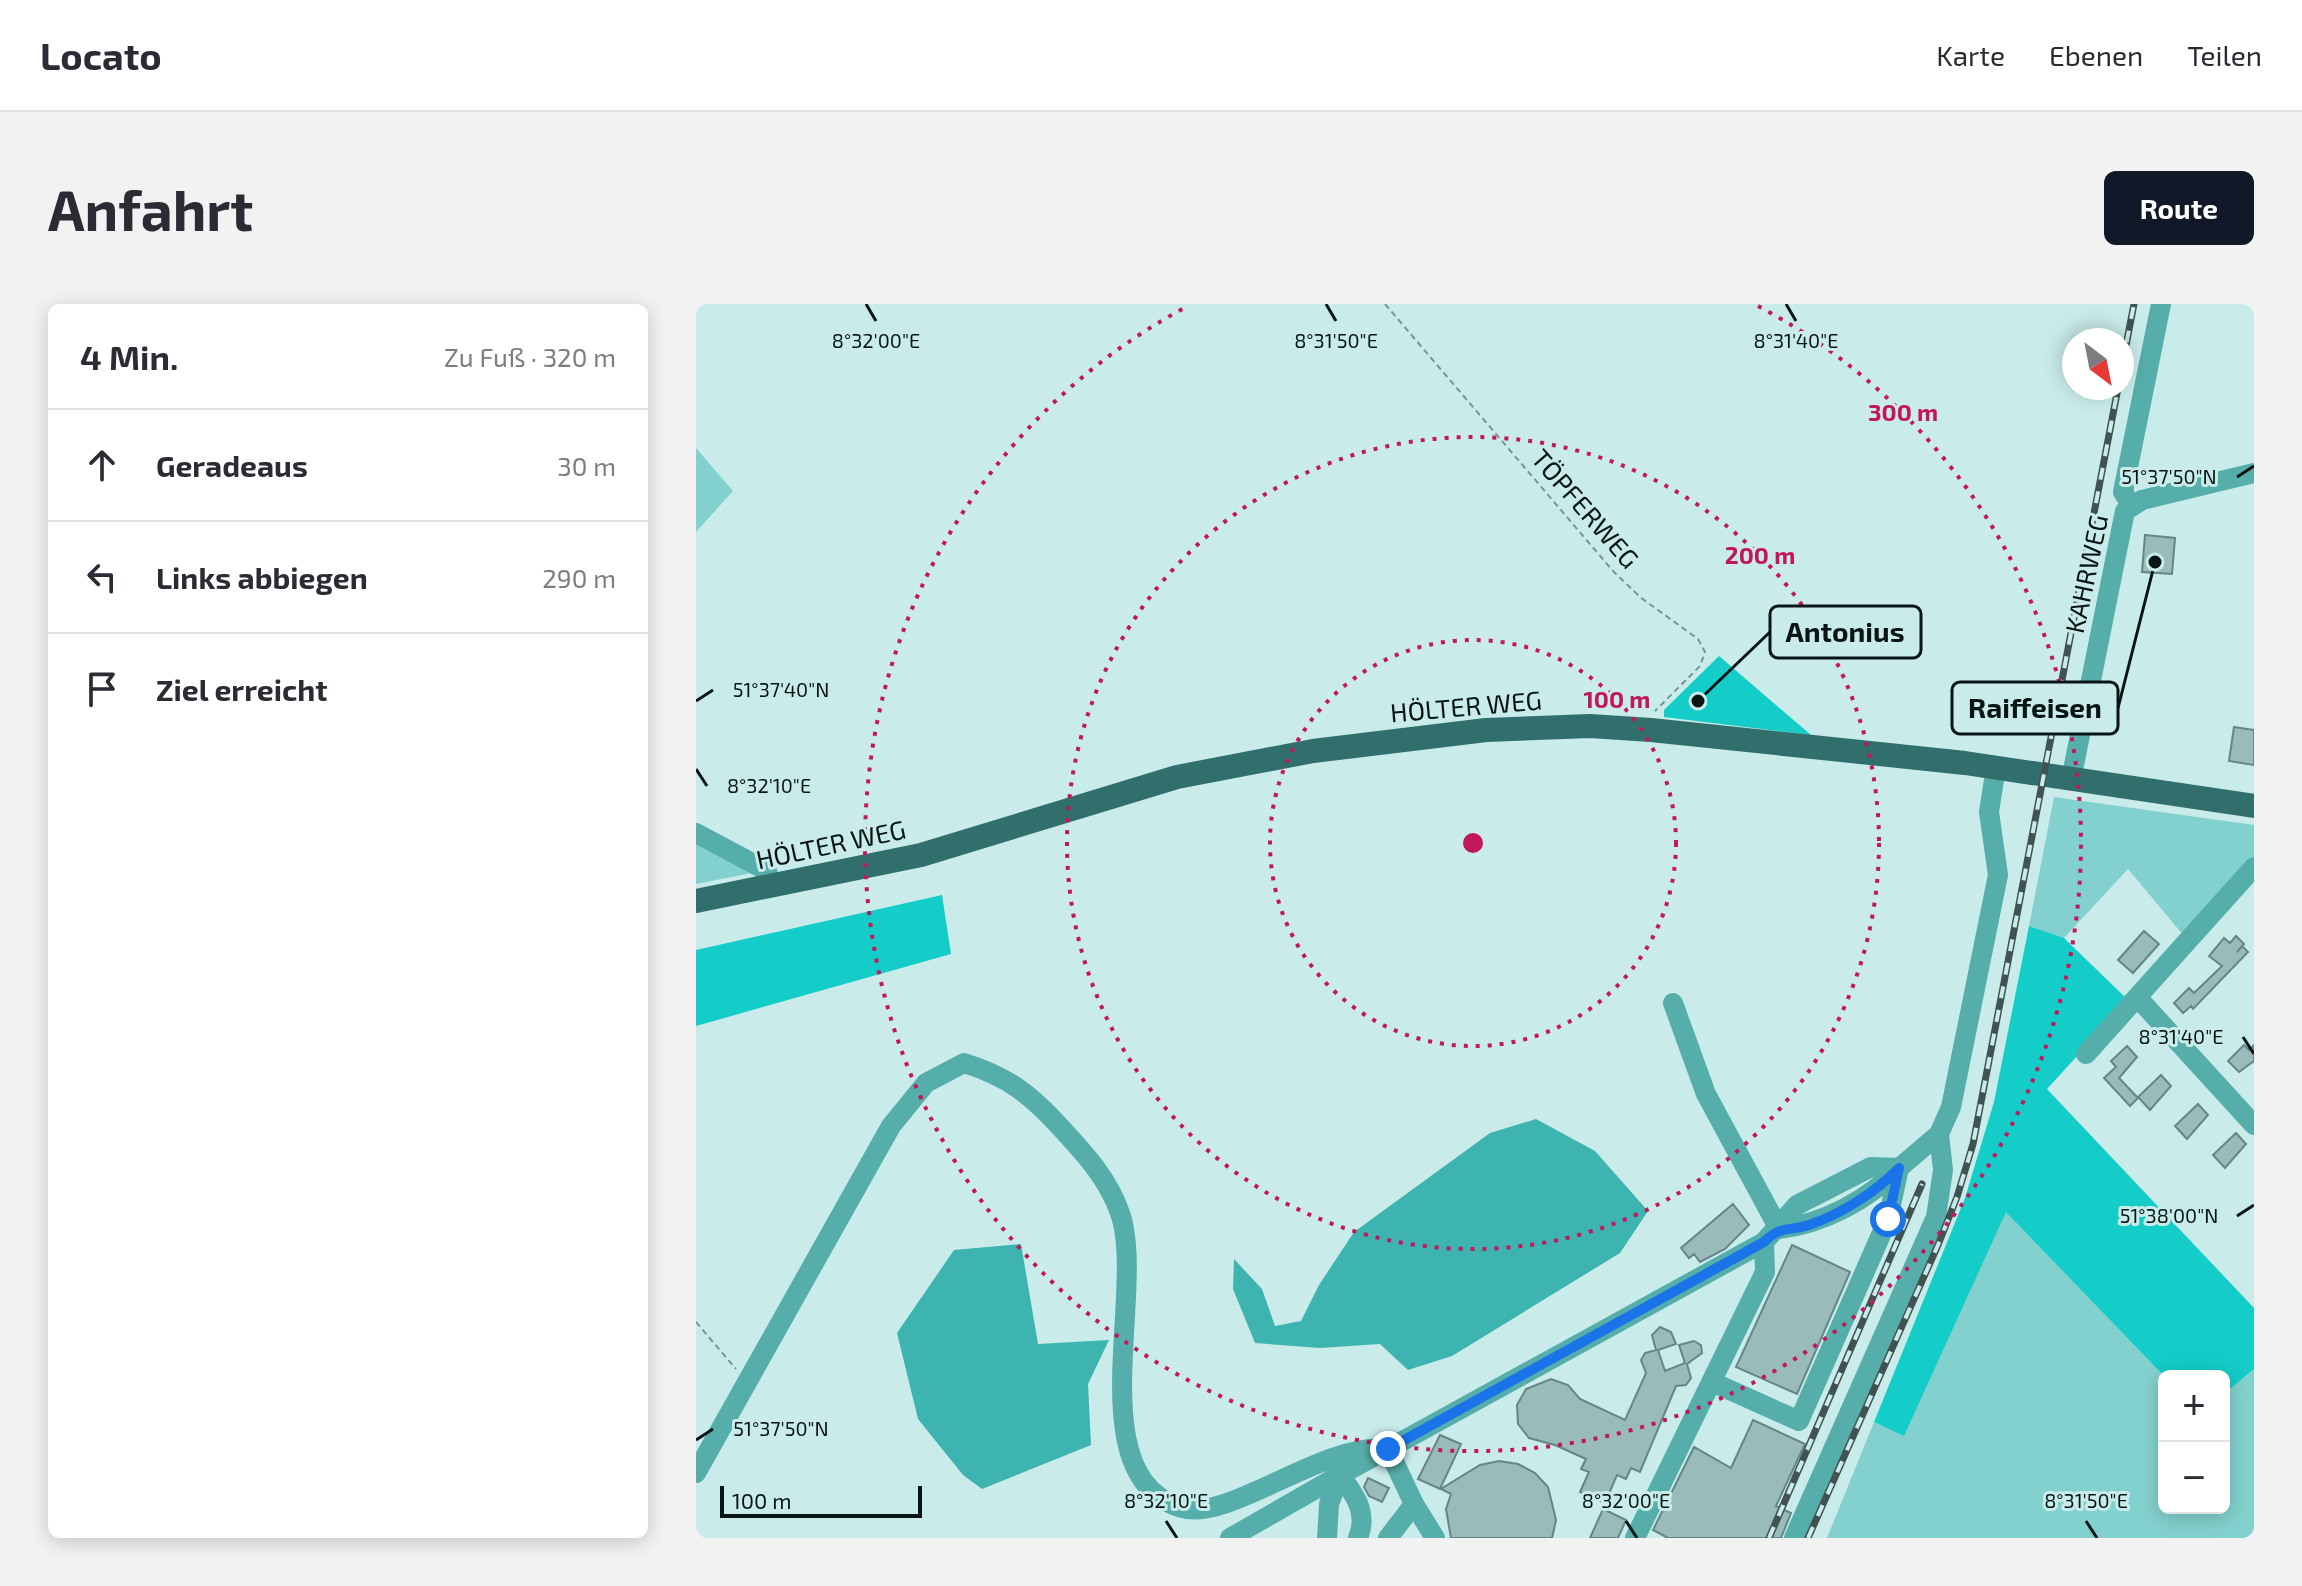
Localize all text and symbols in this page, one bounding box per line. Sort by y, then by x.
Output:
text: Locato [40,32,162,78]
text: Karte [1936,38,2005,72]
text: Ebenen [2049,38,2143,72]
text: Teilen [2187,38,2262,72]
button: Route [2104,171,2254,245]
text: Anfahrt [48,175,253,242]
text: 8°32'00"E [832,328,920,352]
text: 8°31'50"E [1294,328,1378,352]
text: 8°31'40"E [1754,328,1838,352]
north arrow [2062,328,2134,400]
text: 4 Min. [80,336,178,377]
text: Zu Fuß · 320 m [444,341,616,372]
text: 300 m [1868,397,1938,426]
street label: TÖPFERWEG [1526,442,1646,574]
icon: ahead [80,443,124,487]
text: Geradeaus [156,447,308,483]
text: 30 m [557,450,616,481]
text: 51°37'50"N [2121,464,2217,488]
street label: KAHRWEG [2058,512,2113,636]
text: 200 m [1725,540,1795,569]
icon: left [80,555,124,599]
text: Links abbiegen [156,559,368,595]
text: 290 m [542,562,616,593]
callout: Antonius [1770,606,1921,658]
text: Antonius [1785,614,1905,648]
icon: arrive [80,667,124,711]
text: Ziel erreicht [156,671,328,707]
text: 51°37'40"N [733,677,829,701]
callout: Raiffeisen [1952,682,2118,734]
street label: HÖLTER WEG [1389,683,1543,728]
text: 100 m [1584,684,1650,713]
text: Raiffeisen [1968,690,2102,724]
text: 8°32'10"E [727,773,811,797]
street label: HÖLTER WEG [753,813,908,874]
centre of rings [1459,829,1487,857]
text: 8°31'40"E [2139,1024,2223,1048]
route start [1870,1201,1906,1237]
text: 51°38'00"N [2120,1203,2218,1227]
map controls [2158,1370,2230,1514]
button: + [2158,1370,2230,1442]
text: 51°37'50"N [733,1416,829,1440]
route end [1370,1431,1406,1467]
button: − [2158,1442,2230,1514]
scale bar [720,1482,922,1518]
text: 100 m [732,1487,791,1513]
text: 8°32'10"E [1124,1488,1208,1512]
text: 8°32'00"E [1582,1488,1670,1512]
text: 8°31'50"E [2044,1488,2128,1512]

